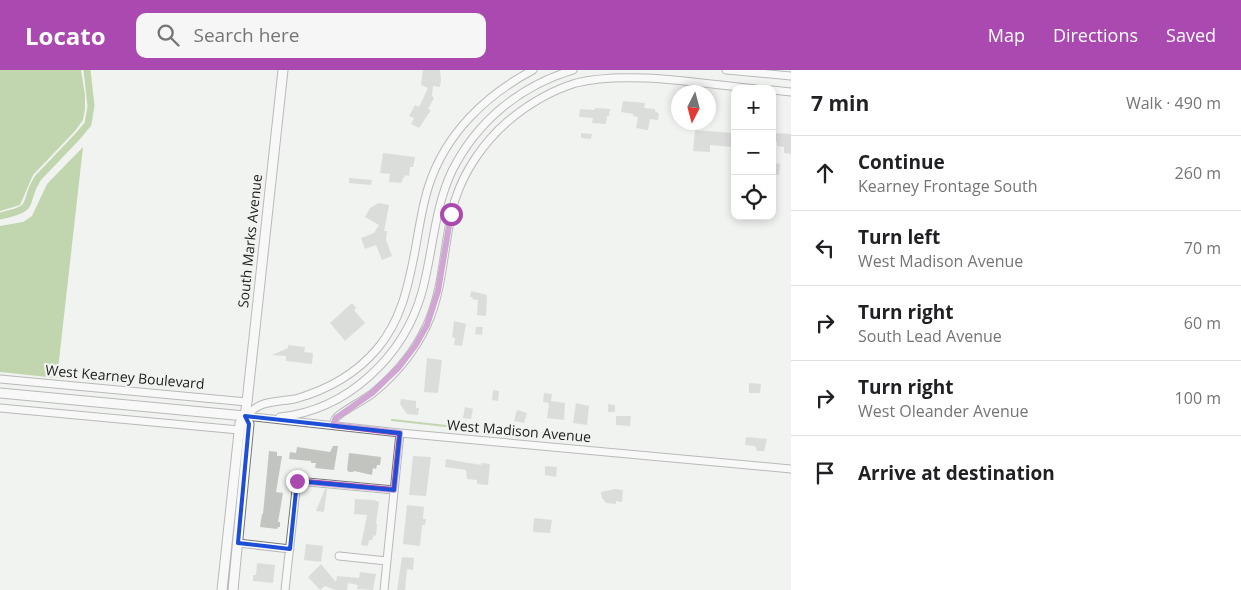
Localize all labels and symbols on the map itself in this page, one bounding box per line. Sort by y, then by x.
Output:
north arrow [671,85,716,130]
street label: South Marks Avenue [233,173,266,309]
route start [440,203,463,226]
street label: West Kearney Boulevard [45,360,205,393]
street label: West Madison Avenue [446,415,592,446]
route end [286,470,309,493]

